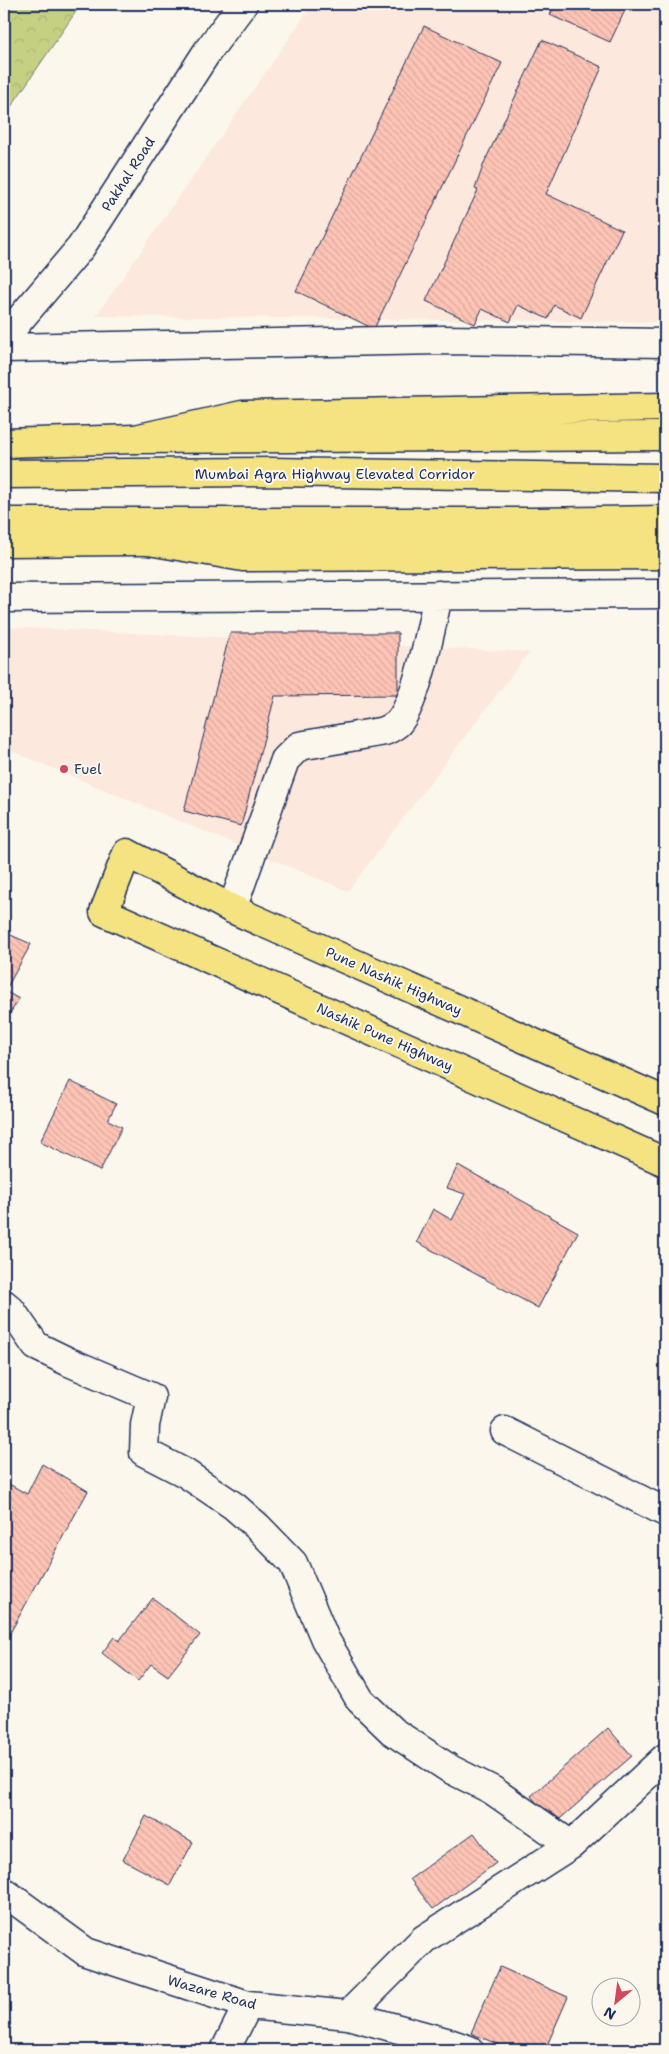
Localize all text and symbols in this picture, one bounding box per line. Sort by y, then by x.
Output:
street label: Pakhal Road [97,133,159,215]
street label: Mumbai Agra Highway Elevated Corridor [195,465,476,483]
place label: Fuel [74,760,102,778]
marker: Fuel [58,763,70,775]
street label: Pune Nashik Highway [323,943,465,1019]
street label: Nashik Pune Highway [314,999,456,1075]
street label: Wazare Road [165,1971,259,2013]
north arrow [592,1976,642,2026]
text: N [600,2003,619,2024]

